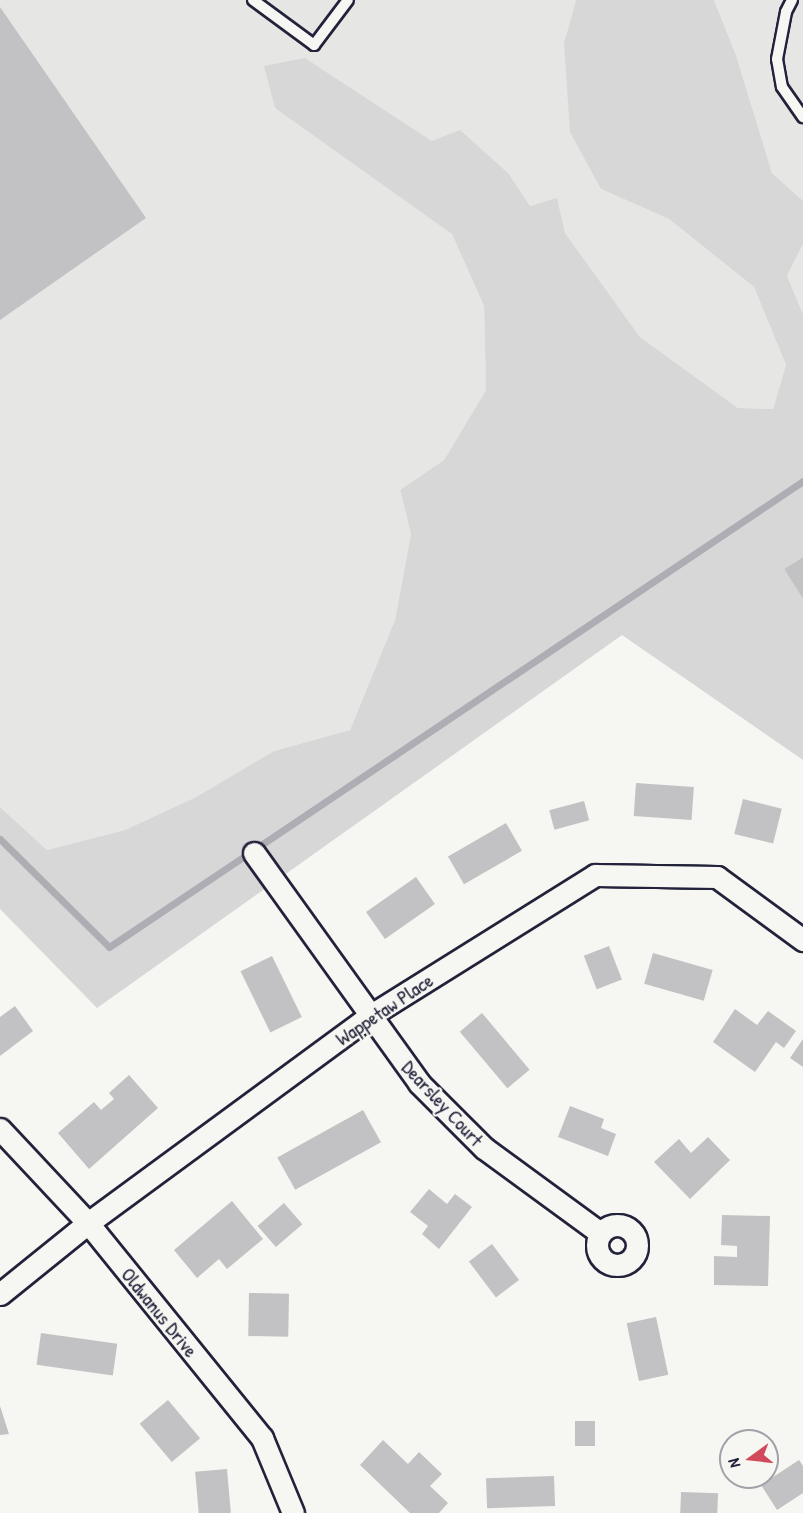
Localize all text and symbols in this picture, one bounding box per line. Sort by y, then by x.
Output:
street label: Wappetaw Place [331,968,437,1050]
street label: Dearsley Court [397,1055,489,1151]
street label: Oldwanus Drive [117,1262,203,1362]
north arrow [719,1429,779,1489]
text: N [722,1456,745,1470]

